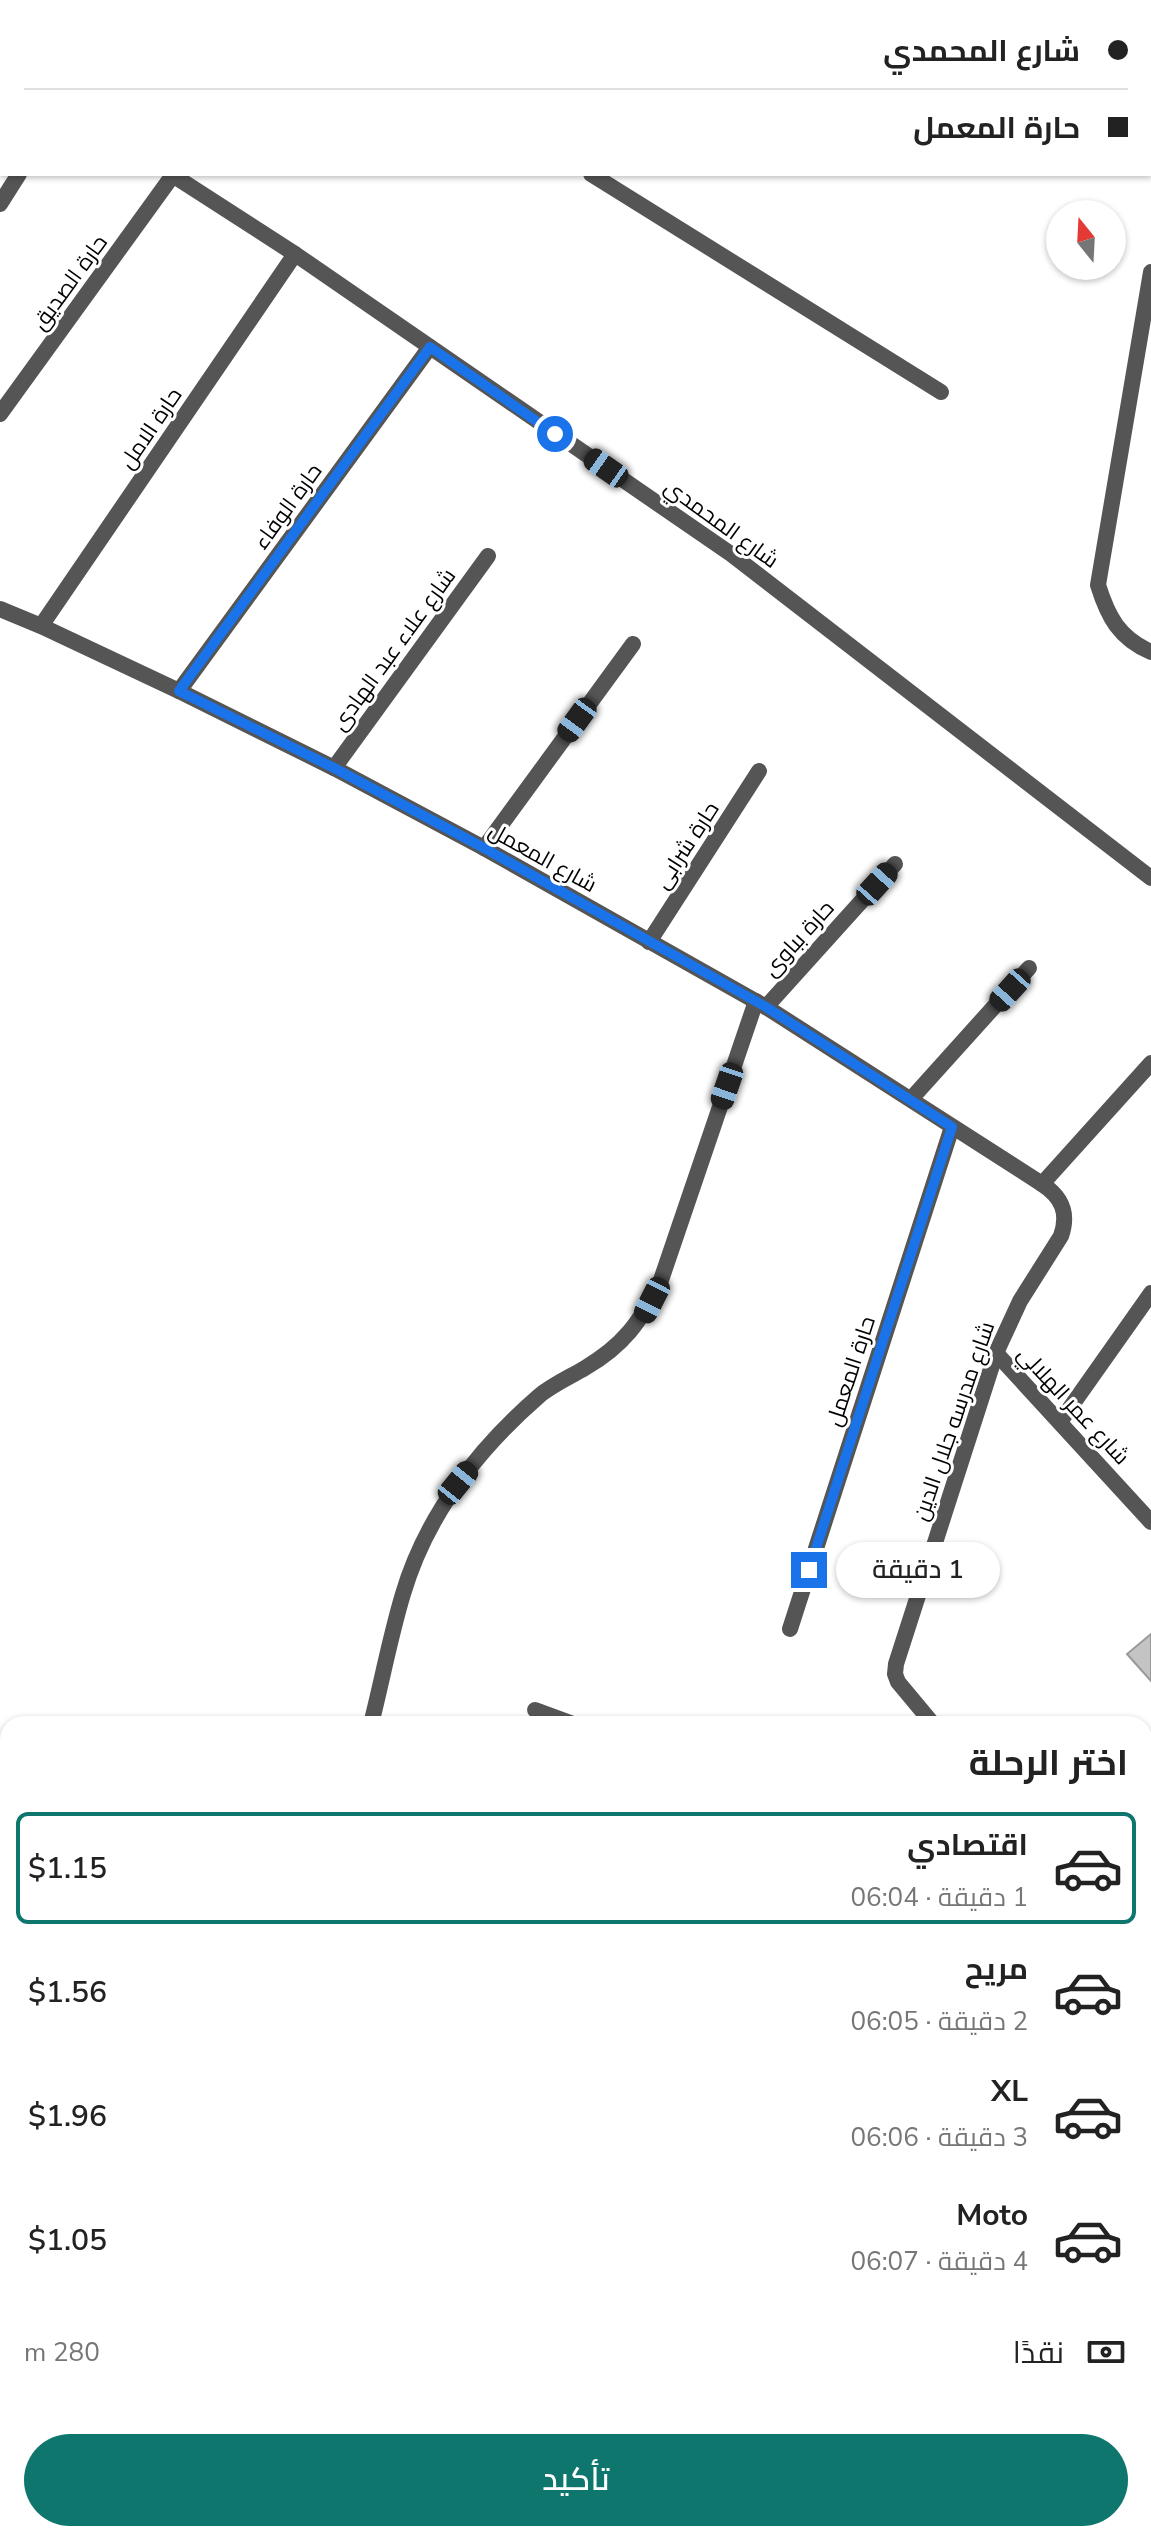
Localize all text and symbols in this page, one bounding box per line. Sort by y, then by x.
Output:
text: شارع المحمدي [883,31,1080,72]
text: حارة المعمل [913,108,1080,149]
north arrow [1046,200,1126,280]
map controls [1046,200,1126,280]
street label: حارة الصديق [25,229,115,336]
street label: حارة الامل [113,382,189,475]
route start [537,416,573,452]
car [579,444,633,492]
street label: حارة الوفاء [246,458,329,556]
street label: شارع المحمدي [658,472,785,576]
street label: شارع علاء عبد الهادى [325,562,463,737]
car [553,694,601,746]
street label: حارة شرابى [647,796,726,895]
street label: شارع المعمل [483,816,602,900]
car [852,858,902,910]
street label: حارة بباوى [756,894,841,983]
car [985,964,1035,1016]
car [708,1059,746,1113]
car [630,1273,674,1327]
street label: حارة المعمل [819,1312,883,1430]
street label: شارع مدرسه جلال الدين [906,1318,1002,1525]
street label: شارع عمر الهلالي [1010,1340,1136,1472]
car [434,1457,482,1509]
callout: 1 دقيقة [837,1542,1001,1598]
route end [791,1552,827,1588]
text: 1 دقيقة [872,1552,964,1587]
text: اختر الرحلة [969,1739,1128,1788]
text: اقتصادي [907,1825,1028,1866]
icon: car [1052,1832,1124,1904]
text: $1.15 [28,1848,107,1889]
text: 1 دقيقة · 06:04 [850,1880,1028,1915]
text: مريح [965,1949,1028,1990]
icon: car [1052,1956,1124,2028]
text: $1.56 [28,1972,107,2013]
text: 2 دقيقة · 06:05 [850,2004,1028,2039]
text: XL [991,2071,1028,2112]
icon: car [1052,2080,1124,2152]
text: $1.96 [28,2096,107,2137]
text: 3 دقيقة · 06:06 [850,2120,1028,2155]
text: Moto [956,2195,1028,2236]
icon: car [1052,2204,1124,2276]
text: $1.05 [28,2220,107,2261]
text: 4 دقيقة · 06:07 [850,2244,1028,2279]
icon: cash [1084,2330,1128,2374]
text: نقدًا [1013,2333,1064,2374]
text: 280 m [24,2335,100,2370]
button: تأكيد [24,2434,1128,2526]

